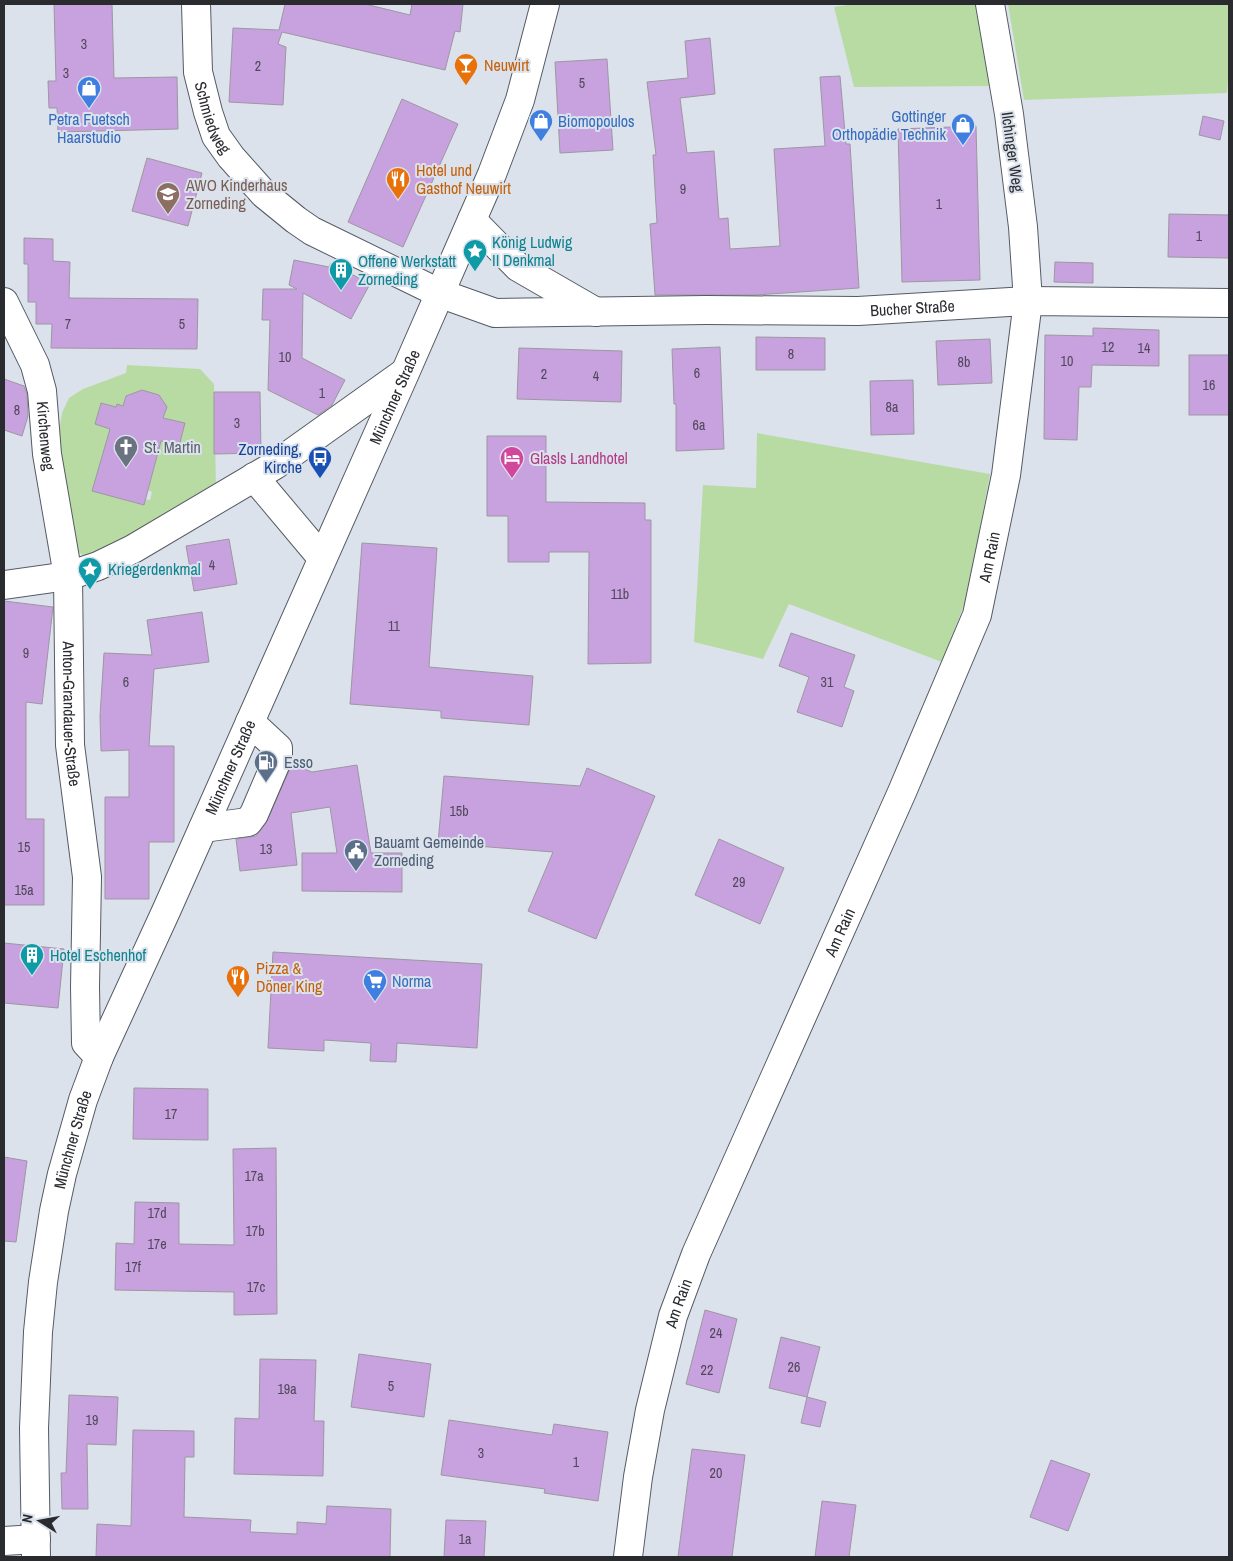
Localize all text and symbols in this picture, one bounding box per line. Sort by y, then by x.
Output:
house number: 3 [81,35,87,53]
bar icon: Neuwirt [453,52,479,86]
place label: Neuwirt [484,54,530,76]
house number: 2 [255,57,261,75]
house number: 3 [63,64,69,82]
house number: 5 [579,74,585,92]
shop icon: Petra Fuetsch Haarstudio [76,75,102,109]
street label: Schmiedweg [190,79,237,159]
place label: Gottinger Orthopädie Technik [832,105,947,145]
place label: Petra Fuetsch Haarstudio [48,108,130,148]
shop icon: Biomopoulos [528,108,554,142]
place label: Biomopoulos [558,110,635,132]
street label: Ilchinger Weg [996,110,1030,194]
shop icon: Gottinger Orthopädie Technik [950,112,976,146]
place label: Hotel und Gasthof Neuwirt [416,159,511,199]
restaurant icon: Hotel und Gasthof Neuwirt [385,166,411,200]
place label: AWO Kinderhaus Zorneding [185,174,288,214]
house number: 9 [680,180,686,198]
school or university icon: AWO Kinderhaus Zorneding [155,181,181,215]
house number: 1 [936,195,943,213]
house number: 1 [1196,227,1203,245]
place label: König Ludwig II Denkmal [492,231,573,271]
place icon: König Ludwig II Denkmal [462,238,488,272]
place label: Offene Werkstatt Zorneding [358,250,456,290]
building icon: Offene Werkstatt Zorneding [328,257,354,291]
street label: Bucher Straße [870,294,955,321]
house number: 7 [65,315,71,333]
house number: 5 [179,315,185,333]
house number: 12 [1102,338,1114,356]
house number: 14 [1138,339,1151,357]
house number: 8 [788,345,794,363]
street label: Münchner Straße [364,346,425,448]
house number: 10 [279,348,291,366]
house number: 10 [1061,352,1073,370]
house number: 8b [958,353,970,371]
house number: 6 [694,364,700,382]
house number: 2 [541,365,547,383]
house number: 4 [593,367,600,385]
house number: 16 [1203,376,1215,394]
house number: 1 [319,384,326,402]
house number: 8a [886,398,899,416]
street label: Kirchenweg [32,400,61,473]
house number: 8 [14,401,20,419]
house number: 3 [234,414,240,432]
house number: 6a [693,416,706,434]
church icon: St. Martin [113,434,139,468]
place label: St. Martin [144,436,201,458]
place label: Zorneding, Kirche [239,438,302,478]
bus stop icon: Zorneding, Kirche [307,445,333,479]
hotel icon: Glasls Landhotel [499,445,525,479]
place label: Glasls Landhotel [530,447,628,469]
street label: Am Rain [973,530,1005,585]
place icon: Kriegerdenkmal [77,556,103,590]
house number: 4 [209,556,216,574]
place label: Kriegerdenkmal [108,558,201,580]
house number: 11b [611,585,629,603]
house number: 11 [388,617,401,635]
street label: Anton-Grandauer-Straße [58,640,86,788]
house number: 9 [23,644,29,662]
house number: 6 [123,673,129,691]
house number: 31 [821,673,834,691]
street label: Münchner Straße [199,716,261,818]
fuel station icon: Esso [253,749,279,783]
place label: Esso [284,751,313,773]
house number: 15b [449,802,469,820]
place label: Bauamt Gemeinde Zorneding [374,831,484,871]
house number: 15 [18,838,30,856]
public building icon: Bauamt Gemeinde Zorneding [343,838,369,872]
house number: 13 [260,840,272,858]
house number: 29 [733,873,745,891]
house number: 15a [14,881,34,899]
street label: Am Rain [819,904,860,961]
building icon: Hotel Eschenhof [19,942,45,976]
place label: Hotel Eschenhof [50,944,147,966]
place label: Pizza & Döner King [256,957,323,997]
restaurant icon: Pizza & Döner King [225,964,251,998]
supermarket icon: Norma [362,968,388,1002]
place label: Norma [392,970,432,992]
street label: Münchner Straße [48,1087,97,1191]
house number: 17 [165,1105,177,1123]
house number: 17a [244,1167,264,1185]
house number: 17d [147,1204,167,1222]
house number: 17b [245,1222,265,1240]
house number: 17e [147,1235,167,1253]
house number: 17f [125,1258,142,1276]
street label: Am Rain [659,1276,697,1331]
house number: 17c [247,1278,266,1296]
house number: 24 [710,1324,723,1342]
house number: 26 [788,1358,800,1376]
house number: 22 [701,1361,713,1379]
house number: 5 [388,1377,394,1395]
house number: 19a [277,1380,297,1398]
house number: 19 [86,1411,98,1429]
house number: 3 [478,1444,484,1462]
house number: 1 [573,1453,580,1471]
house number: 20 [710,1464,722,1482]
north arrow [15,1496,65,1546]
text: N [18,1513,37,1524]
house number: 1a [459,1530,472,1548]

